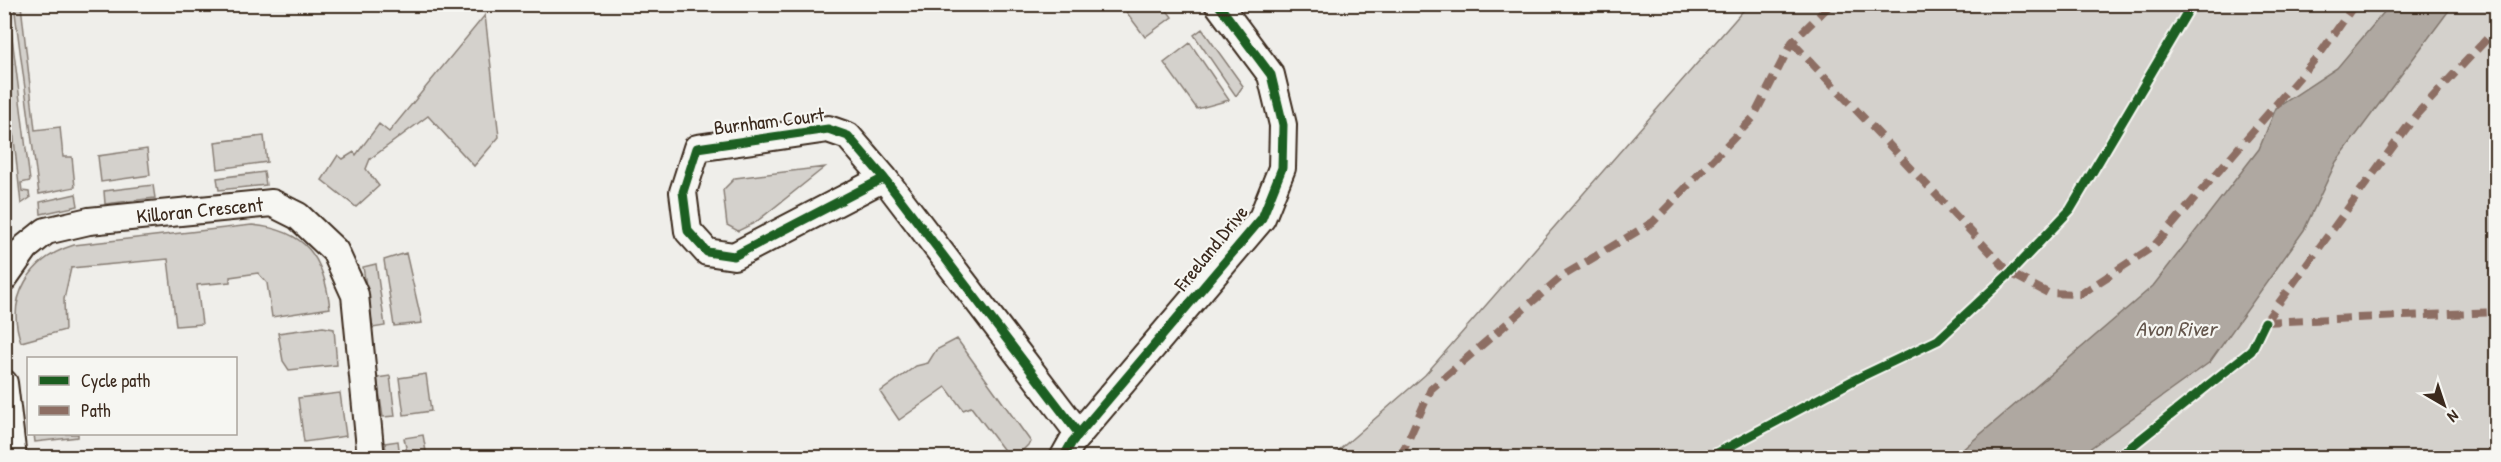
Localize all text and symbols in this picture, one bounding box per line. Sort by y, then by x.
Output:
street label: Burnham Court [712,100,827,141]
street label: Killoran Crescent [135,190,265,229]
street label: Freeland Drive [1167,199,1254,297]
water label: Avon River [2136,314,2219,343]
legend [27,357,237,435]
text: Cycle path [81,368,151,393]
north arrow [2414,375,2474,435]
text: Path [81,398,111,423]
text: N [2443,405,2464,428]

